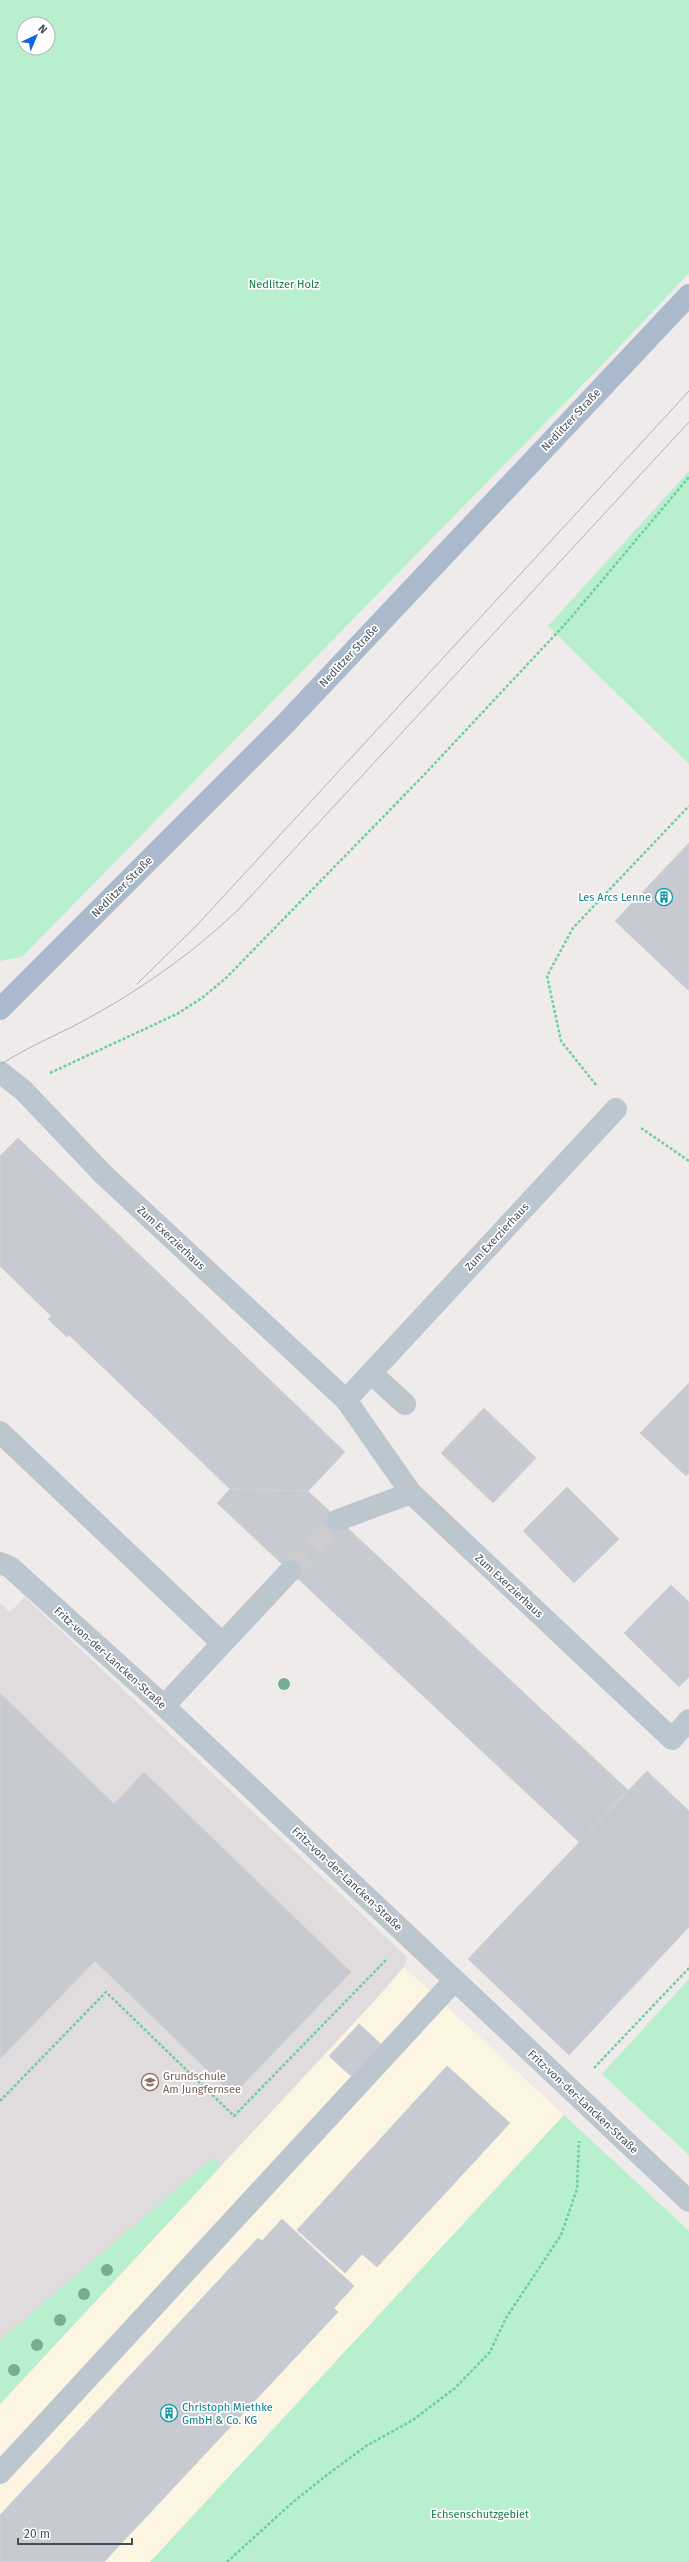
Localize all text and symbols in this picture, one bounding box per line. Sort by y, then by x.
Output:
north arrow [16,16,56,56]
text: N [35,22,50,36]
park label: Nedlitzer Holz [249,278,319,291]
street label: Nedlitzer Straße [539,386,603,454]
street label: Nedlitzer Straße [317,622,381,690]
street label: Nedlitzer Straße [89,854,155,920]
building icon: Les Arcs Lenne [654,887,674,907]
place label: Les Arcs Lenne [578,891,651,904]
street label: Zum Exerzierhaus [462,1201,532,1273]
street label: Zum Exerzierhaus [135,1203,207,1273]
street label: Zum Exerzierhaus [473,1551,545,1621]
street label: Fritz-von-der-Lancken-Straße [51,1604,169,1712]
street label: Fritz-von-der-Lancken-Straße [289,1824,405,1934]
street label: Fritz-von-der-Lancken-Straße [525,2047,641,2157]
place label: Grundschule Am Jungfernsee [163,2070,241,2096]
school or university icon: Grundschule Am Jungfernsee [140,2072,160,2092]
place label: Christoph Miethke GmbH & Co. KG [182,2401,273,2427]
building icon: Christoph Miethke GmbH & Co. KG [159,2403,179,2423]
park label: Echsenschutzgebiet [431,2508,529,2521]
scale bar [18,2520,132,2546]
text: 20 m [24,2527,50,2541]

